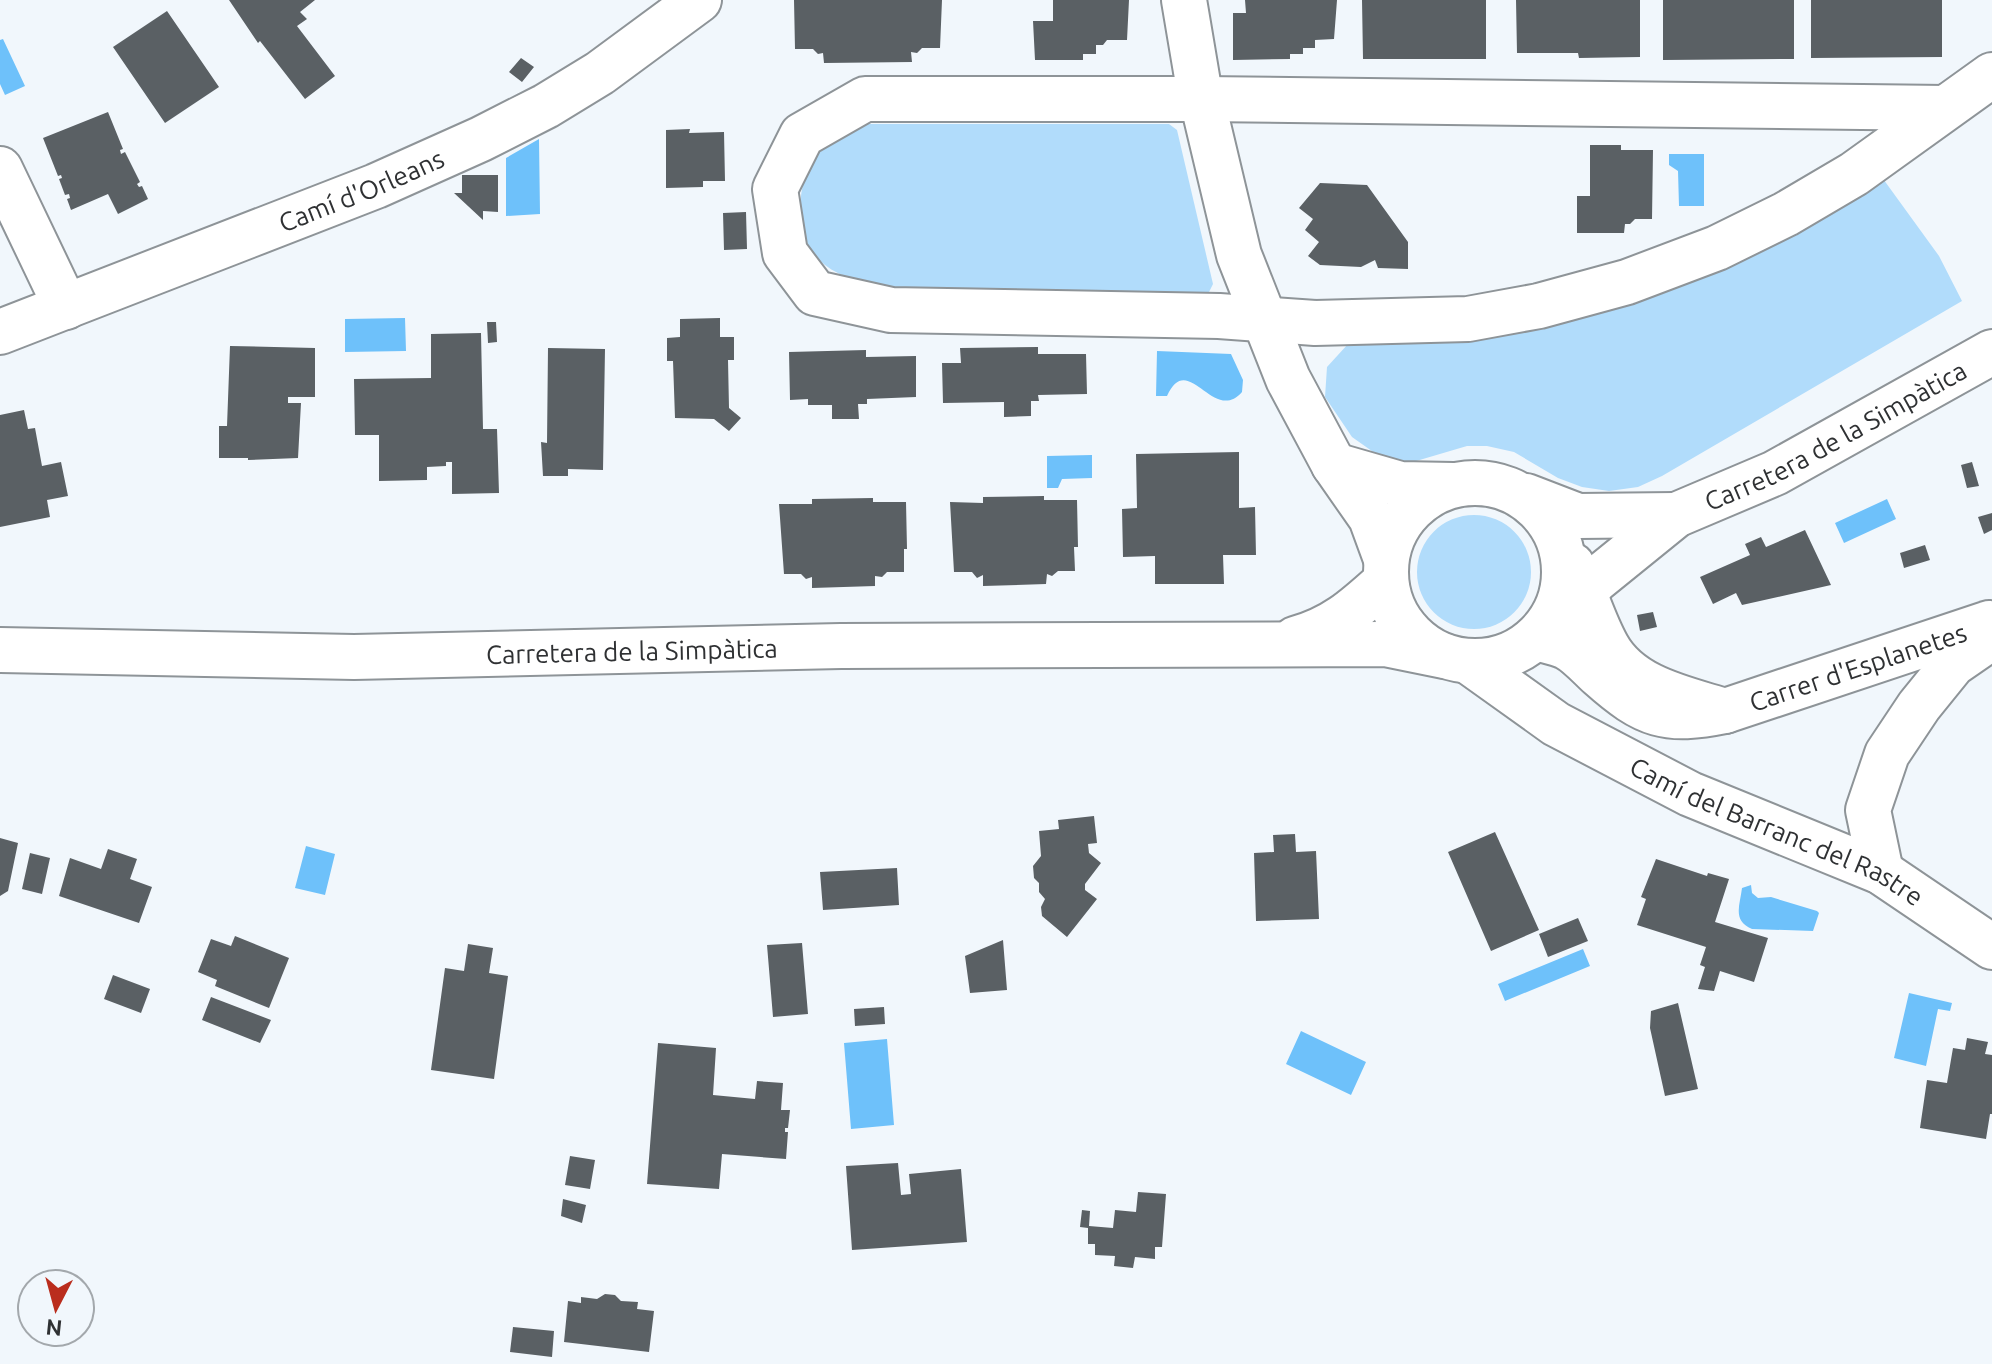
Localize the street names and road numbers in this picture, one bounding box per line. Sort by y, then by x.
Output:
street label: Camí d'Orleans [274,143,448,237]
street label: Carretera de la Simpàtica [1700,355,1971,516]
street label: Carrer d'Esplanetes [1745,617,1970,716]
street label: Carretera de la Simpàtica [486,633,778,669]
street label: Camí del Barranc del Rastre [1625,751,1929,911]

